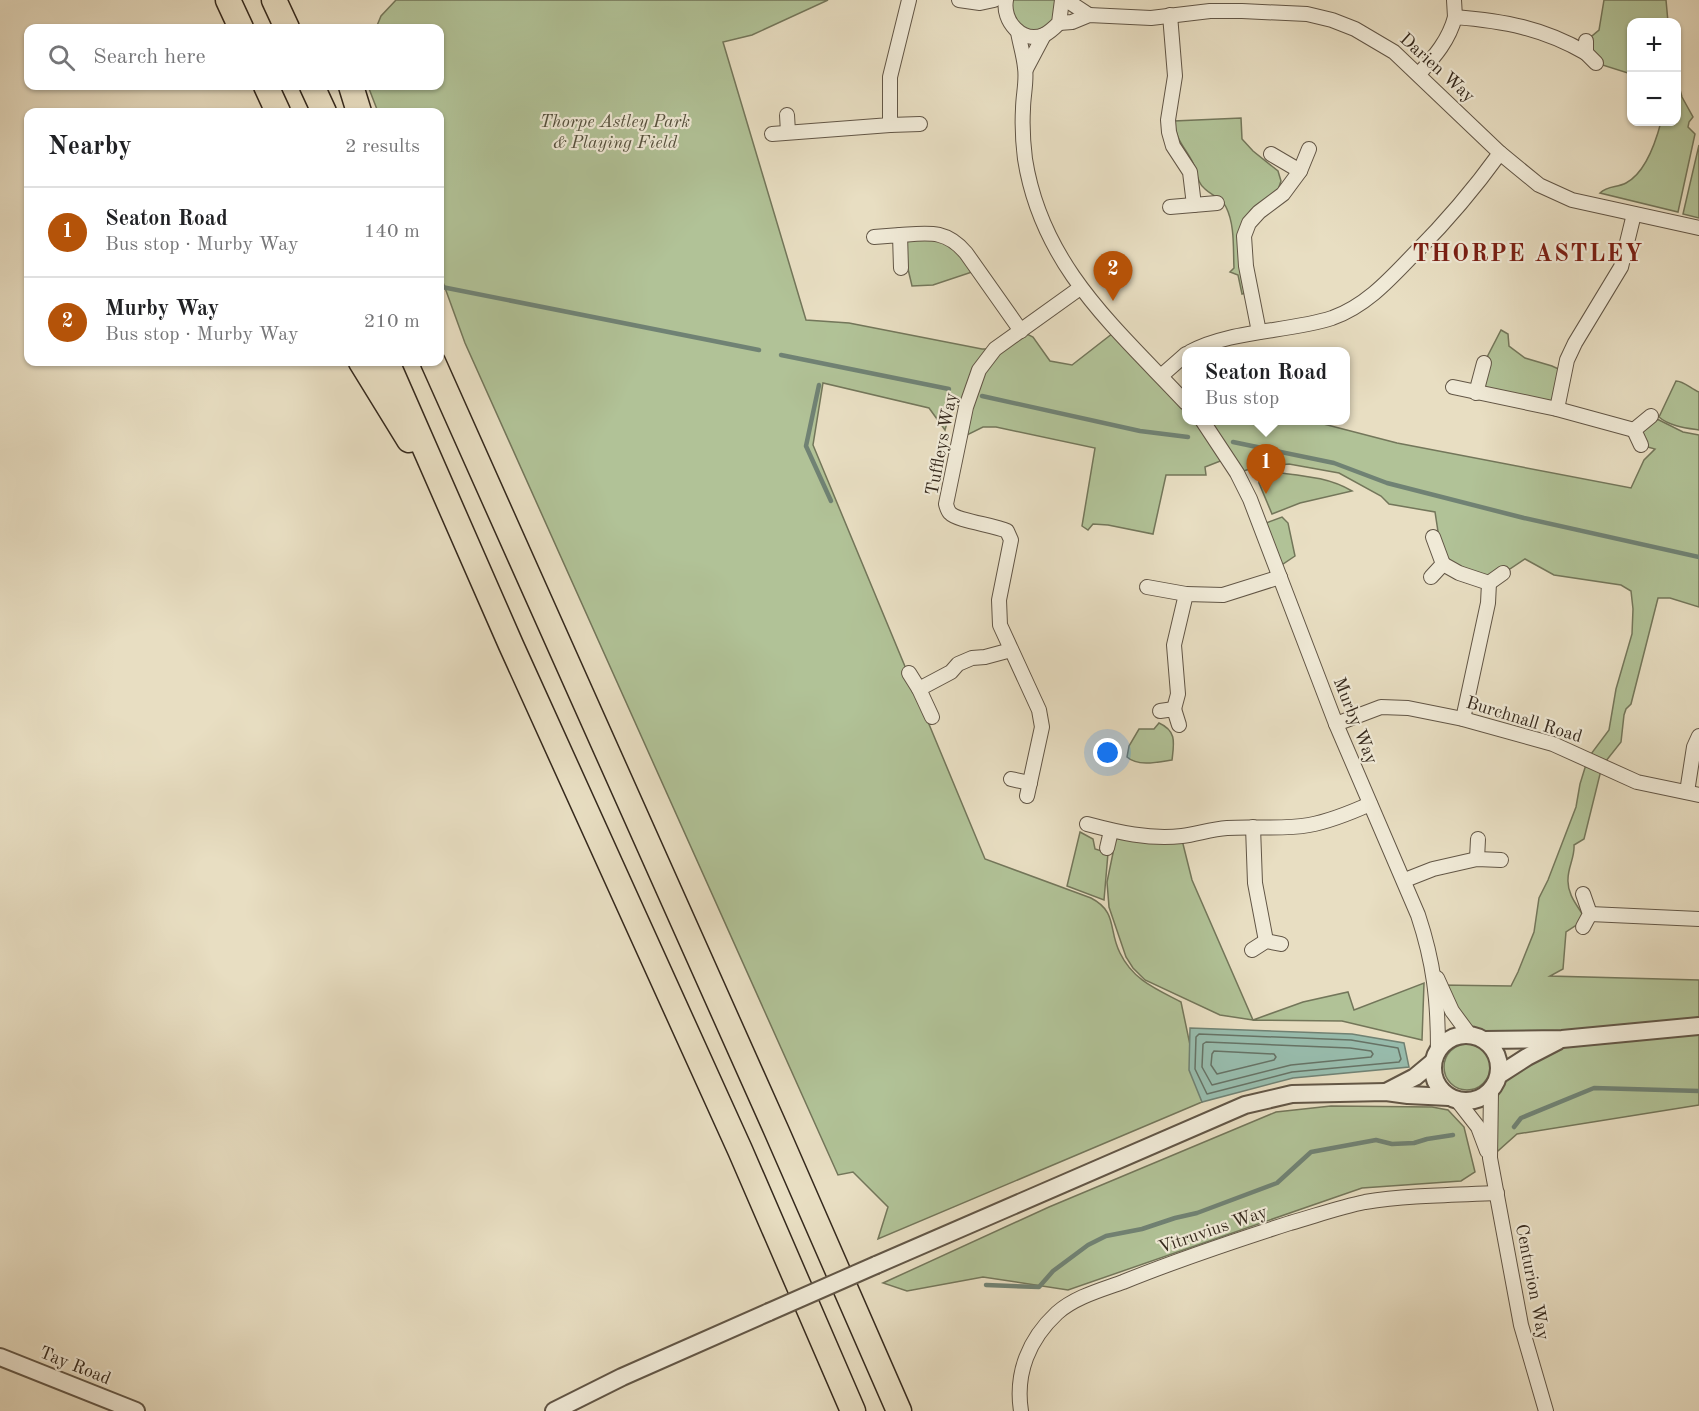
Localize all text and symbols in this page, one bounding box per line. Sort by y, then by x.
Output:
map controls [1627,18,1681,126]
button: + [1627,18,1681,72]
search box [24,24,444,90]
street label: Darien Way [1396,30,1478,106]
icon: search [45,41,78,74]
text: Search here [93,46,206,68]
button: − [1627,72,1681,126]
park label: Thorpe Astley Park & Playing Field [540,113,690,152]
text: Nearby [48,134,132,160]
text: 2 results [345,137,420,157]
text: Seaton Road [105,208,228,230]
text: 1 [62,222,73,242]
text: 140 m [364,222,420,242]
text: Bus stop · Murby Way [105,235,299,255]
district label: THORPE ASTLEY [1412,243,1644,267]
pin: 2 [1094,252,1132,301]
text: Murby Way [105,298,219,320]
text: 2 [62,312,73,332]
text: 210 m [364,312,420,332]
text: Bus stop · Murby Way [105,325,299,345]
popup [1182,347,1350,425]
text: Seaton Road [1205,362,1327,384]
text: Bus stop [1205,389,1279,409]
street label: Tuffleys Way [923,391,961,497]
pin: 1 [1246,444,1286,494]
street label: Murby Way [1329,675,1381,767]
street label: Burchnall Road [1464,694,1584,746]
your location [1093,738,1122,767]
street label: Vitruvius Way [1156,1203,1270,1257]
street label: Centurion Way [1512,1222,1552,1342]
street label: Tay Road [37,1344,113,1388]

